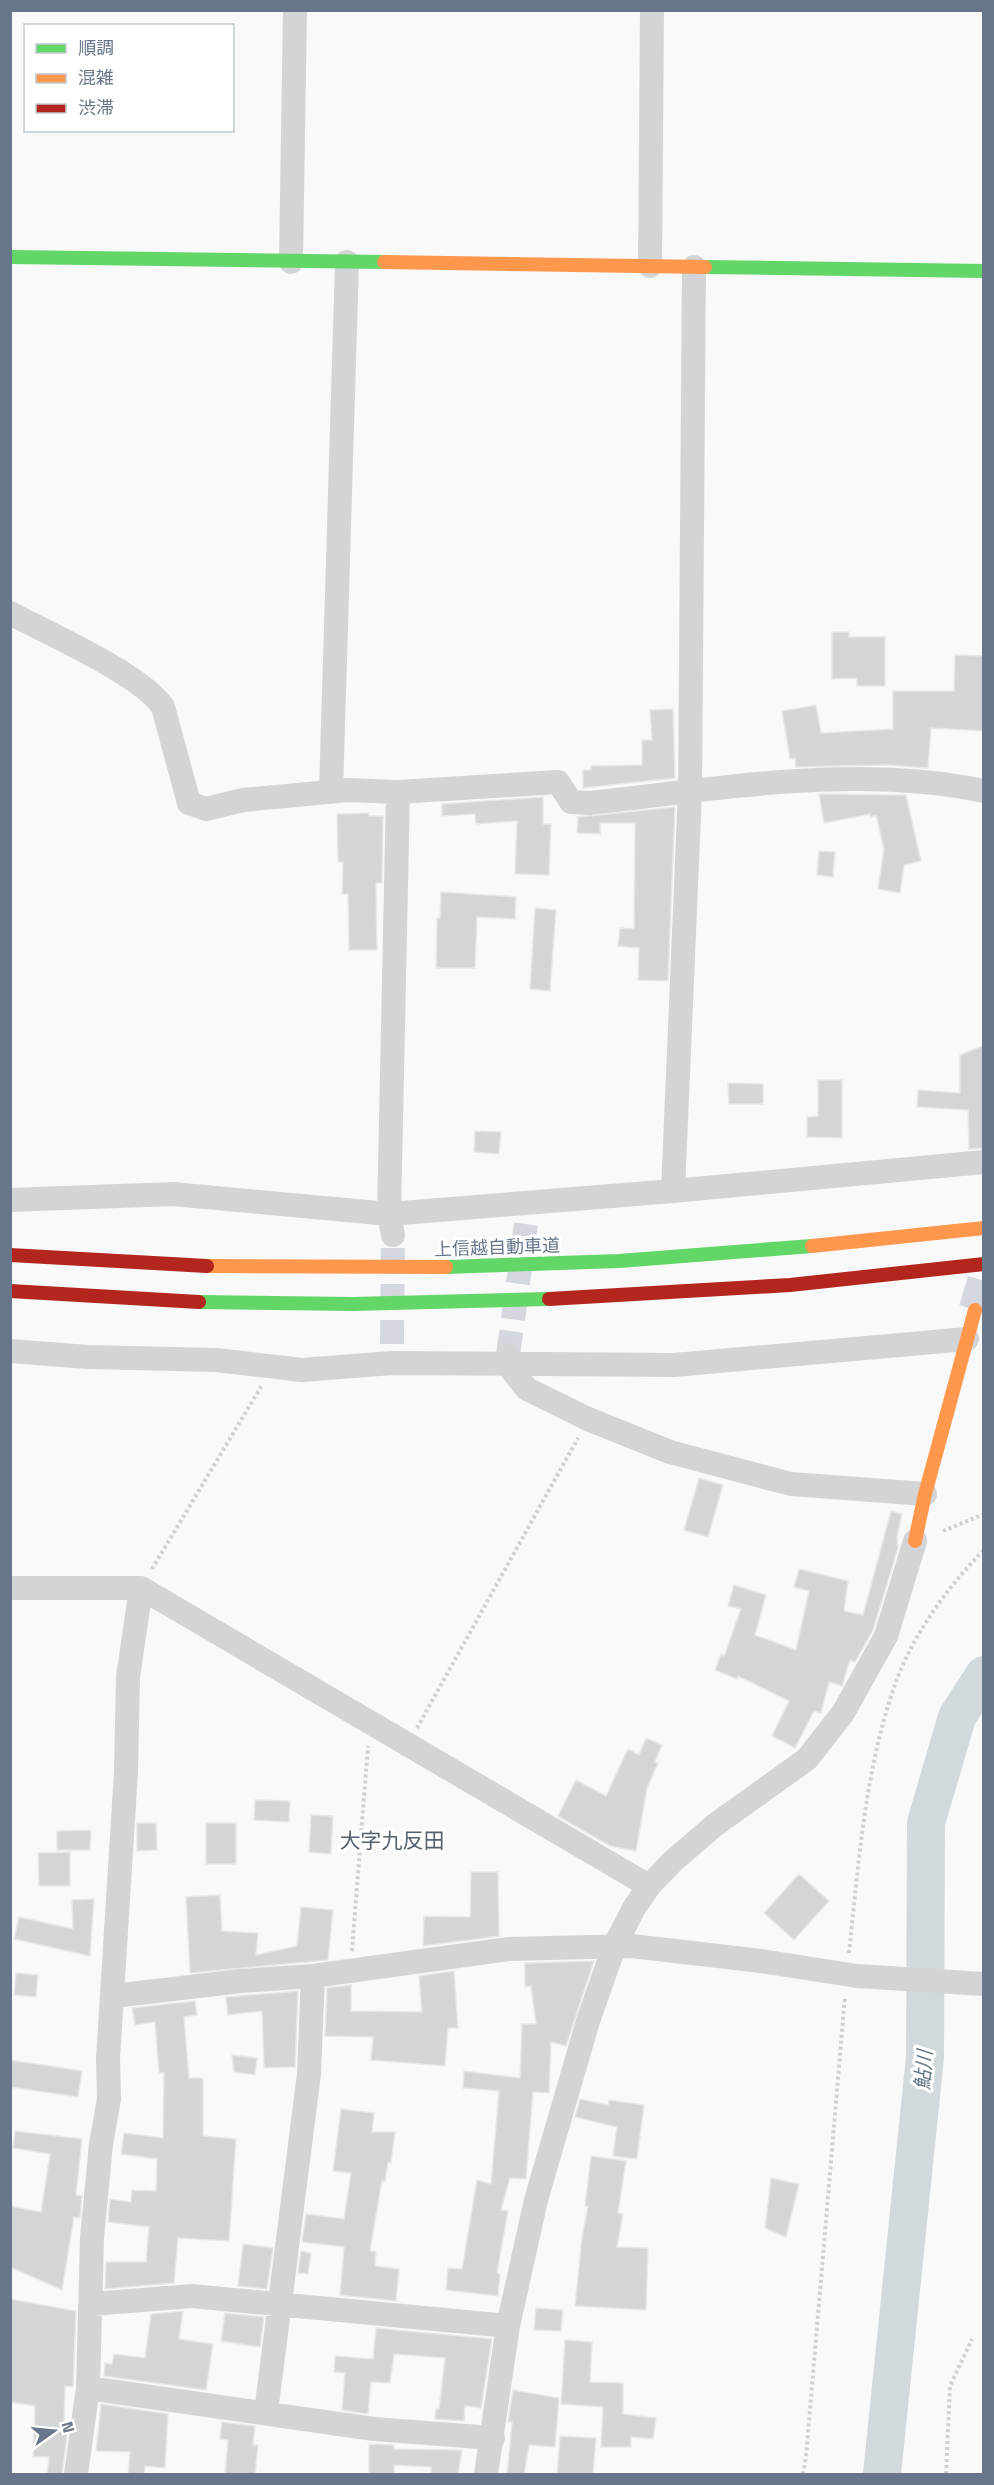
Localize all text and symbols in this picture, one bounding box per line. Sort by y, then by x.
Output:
legend [24,24,234,132]
text: 順調 [78,34,114,61]
text: 混雑 [78,64,114,91]
text: 渋滞 [78,94,114,121]
street label: 上信越自動車道 [434,1231,560,1263]
district label: 大字九反田 [340,1824,445,1856]
water label: 鮎川 [906,2047,940,2091]
north arrow [24,2401,84,2461]
text: N [55,2419,82,2436]

